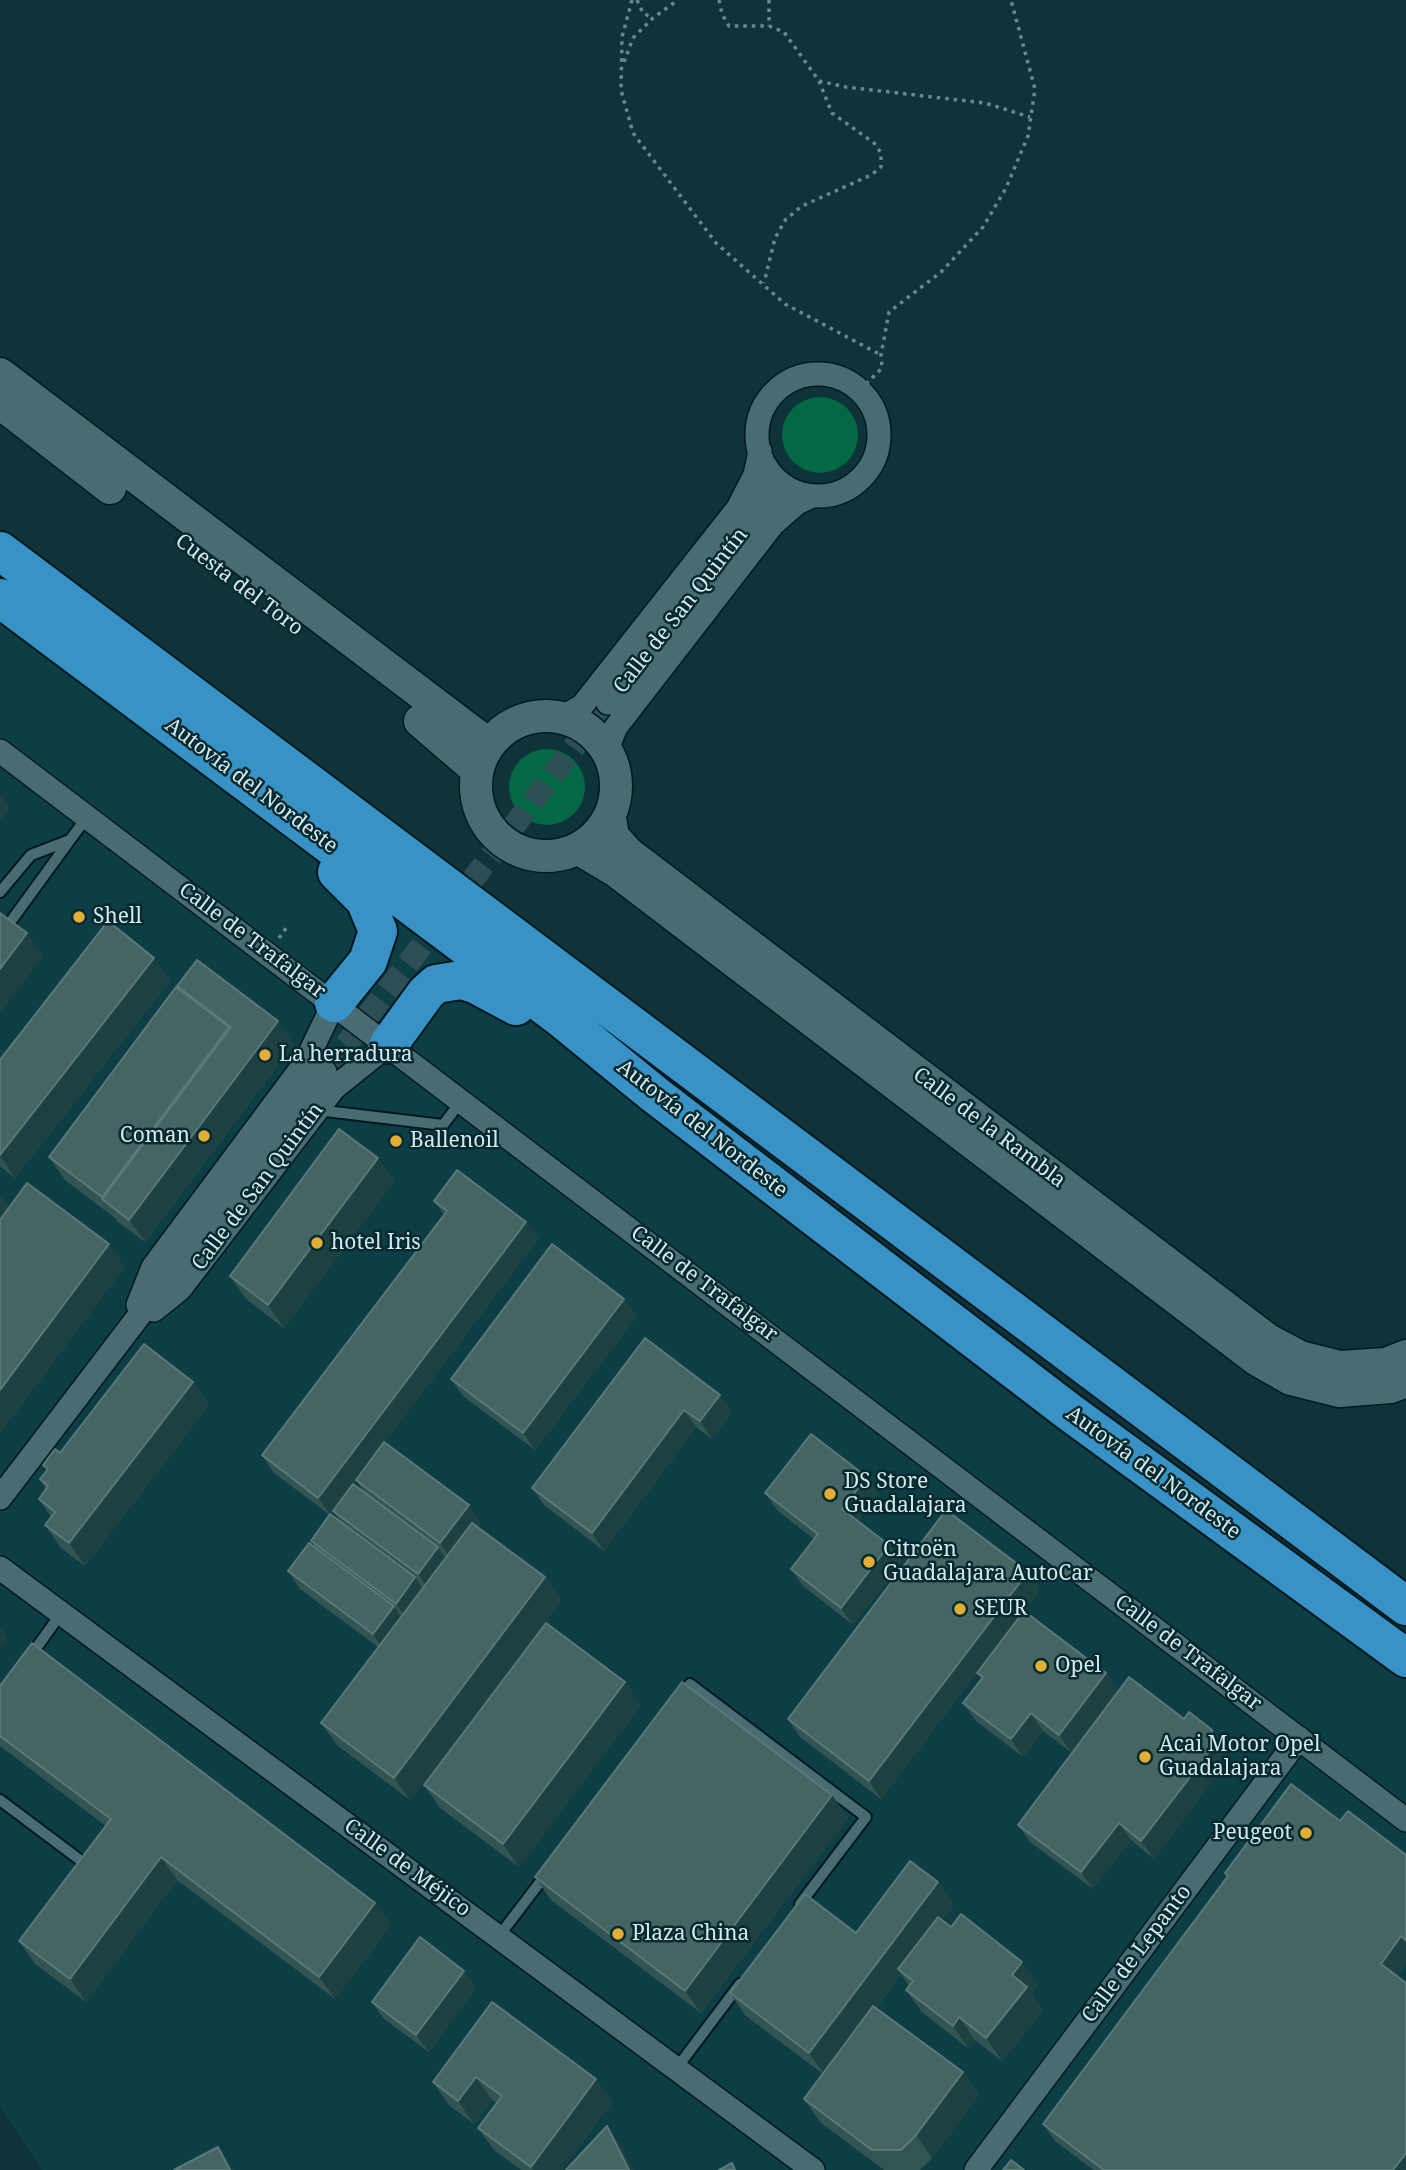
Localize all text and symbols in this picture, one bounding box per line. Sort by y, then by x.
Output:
street label: Calle de San Quintín [609,523,753,699]
street label: Cuesta del Toro [170,529,308,641]
street label: Autovía del Nordeste [160,713,342,859]
street label: Calle de Trafalgar [174,878,330,1004]
place label: Shell [93,904,142,930]
marker: Shell [71,909,87,925]
place label: La herradura [279,1042,413,1068]
marker: La herradura [257,1047,273,1063]
street label: Autovía del Nordeste [612,1055,792,1203]
street label: Calle de la Rambla [908,1062,1070,1194]
street label: Calle de San Quintín [187,1098,329,1276]
place label: Coman [120,1123,190,1149]
marker: Coman [196,1128,212,1144]
place label: Ballenoil [410,1128,499,1154]
marker: Ballenoil [388,1133,404,1149]
street label: Calle de Trafalgar [626,1221,782,1347]
place label: hotel Iris [331,1230,421,1256]
marker: hotel Iris [309,1235,325,1251]
street label: Autovía del Nordeste [1061,1401,1245,1545]
place label: DS Store Guadalajara [844,1469,967,1519]
marker: DS Store Guadalajara [822,1486,838,1502]
place label: Citroën Guadalajara AutoCar [883,1537,1093,1587]
marker: Citroën Guadalajara AutoCar [861,1554,877,1570]
street label: Calle de Trafalgar [1110,1590,1266,1716]
place label: SEUR [974,1596,1027,1622]
marker: SEUR [952,1601,968,1617]
place label: Opel [1055,1653,1101,1679]
marker: Opel [1033,1658,1049,1674]
place label: Acai Motor Opel Guadalajara [1159,1732,1321,1782]
marker: Acai Motor Opel Guadalajara [1137,1749,1153,1765]
street label: Calle de Méjico [339,1814,475,1922]
place label: Peugeot [1213,1820,1292,1846]
marker: Peugeot [1298,1825,1314,1841]
street label: Calle de Lepanto [1077,1880,1197,2028]
place label: Plaza China [632,1921,749,1947]
marker: Plaza China [610,1926,626,1942]

